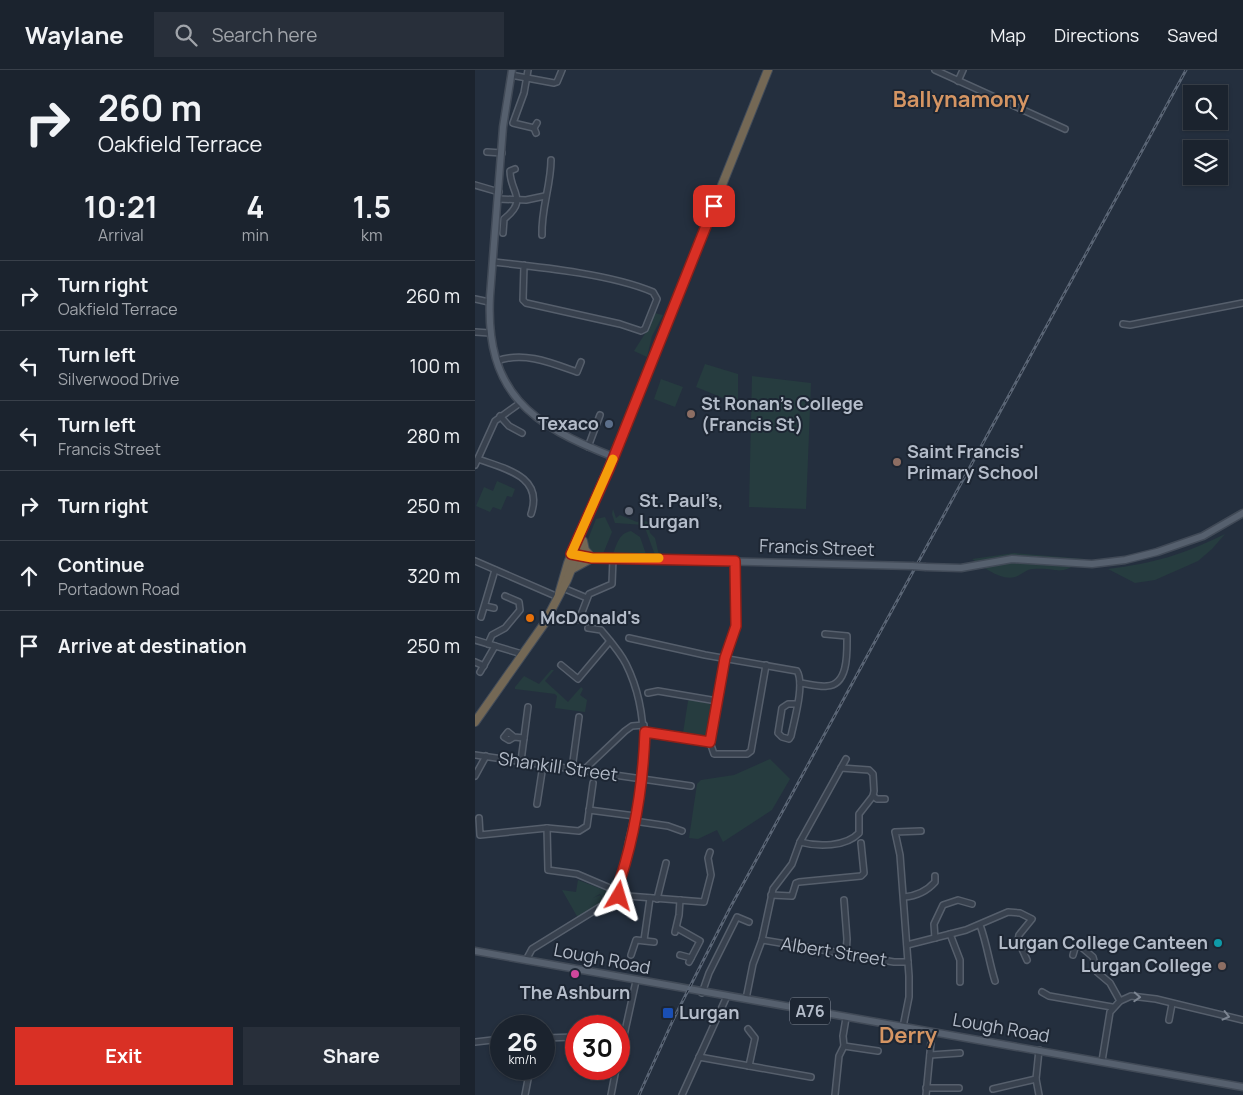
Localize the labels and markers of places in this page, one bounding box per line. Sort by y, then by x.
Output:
pin [693,185,735,227]
place label: St Ronan's College (Francis St) [701,391,864,436]
marker: St Ronan's College (Francis St) [685,408,697,420]
place label: Texaco [538,411,599,435]
marker: Texaco [603,418,615,430]
place label: Saint Francis' Primary School [907,439,1039,484]
marker: Saint Francis' Primary School [891,456,903,468]
place label: St. Paul’s, Lurgan [639,488,724,533]
marker: St. Paul’s, Lurgan [623,505,635,517]
place label: McDonald's [540,605,641,629]
marker: McDonald's [524,612,536,624]
place label: Lurgan College Canteen [998,930,1208,954]
marker: Lurgan College Canteen [1212,937,1224,949]
place label: Lurgan College [1081,953,1212,977]
marker: Lurgan College [1216,960,1228,972]
marker: The Ashburn [569,968,581,980]
place label: The Ashburn [520,980,630,1004]
place label: Lurgan [679,1000,739,1024]
marker: Lurgan [661,1006,675,1020]

